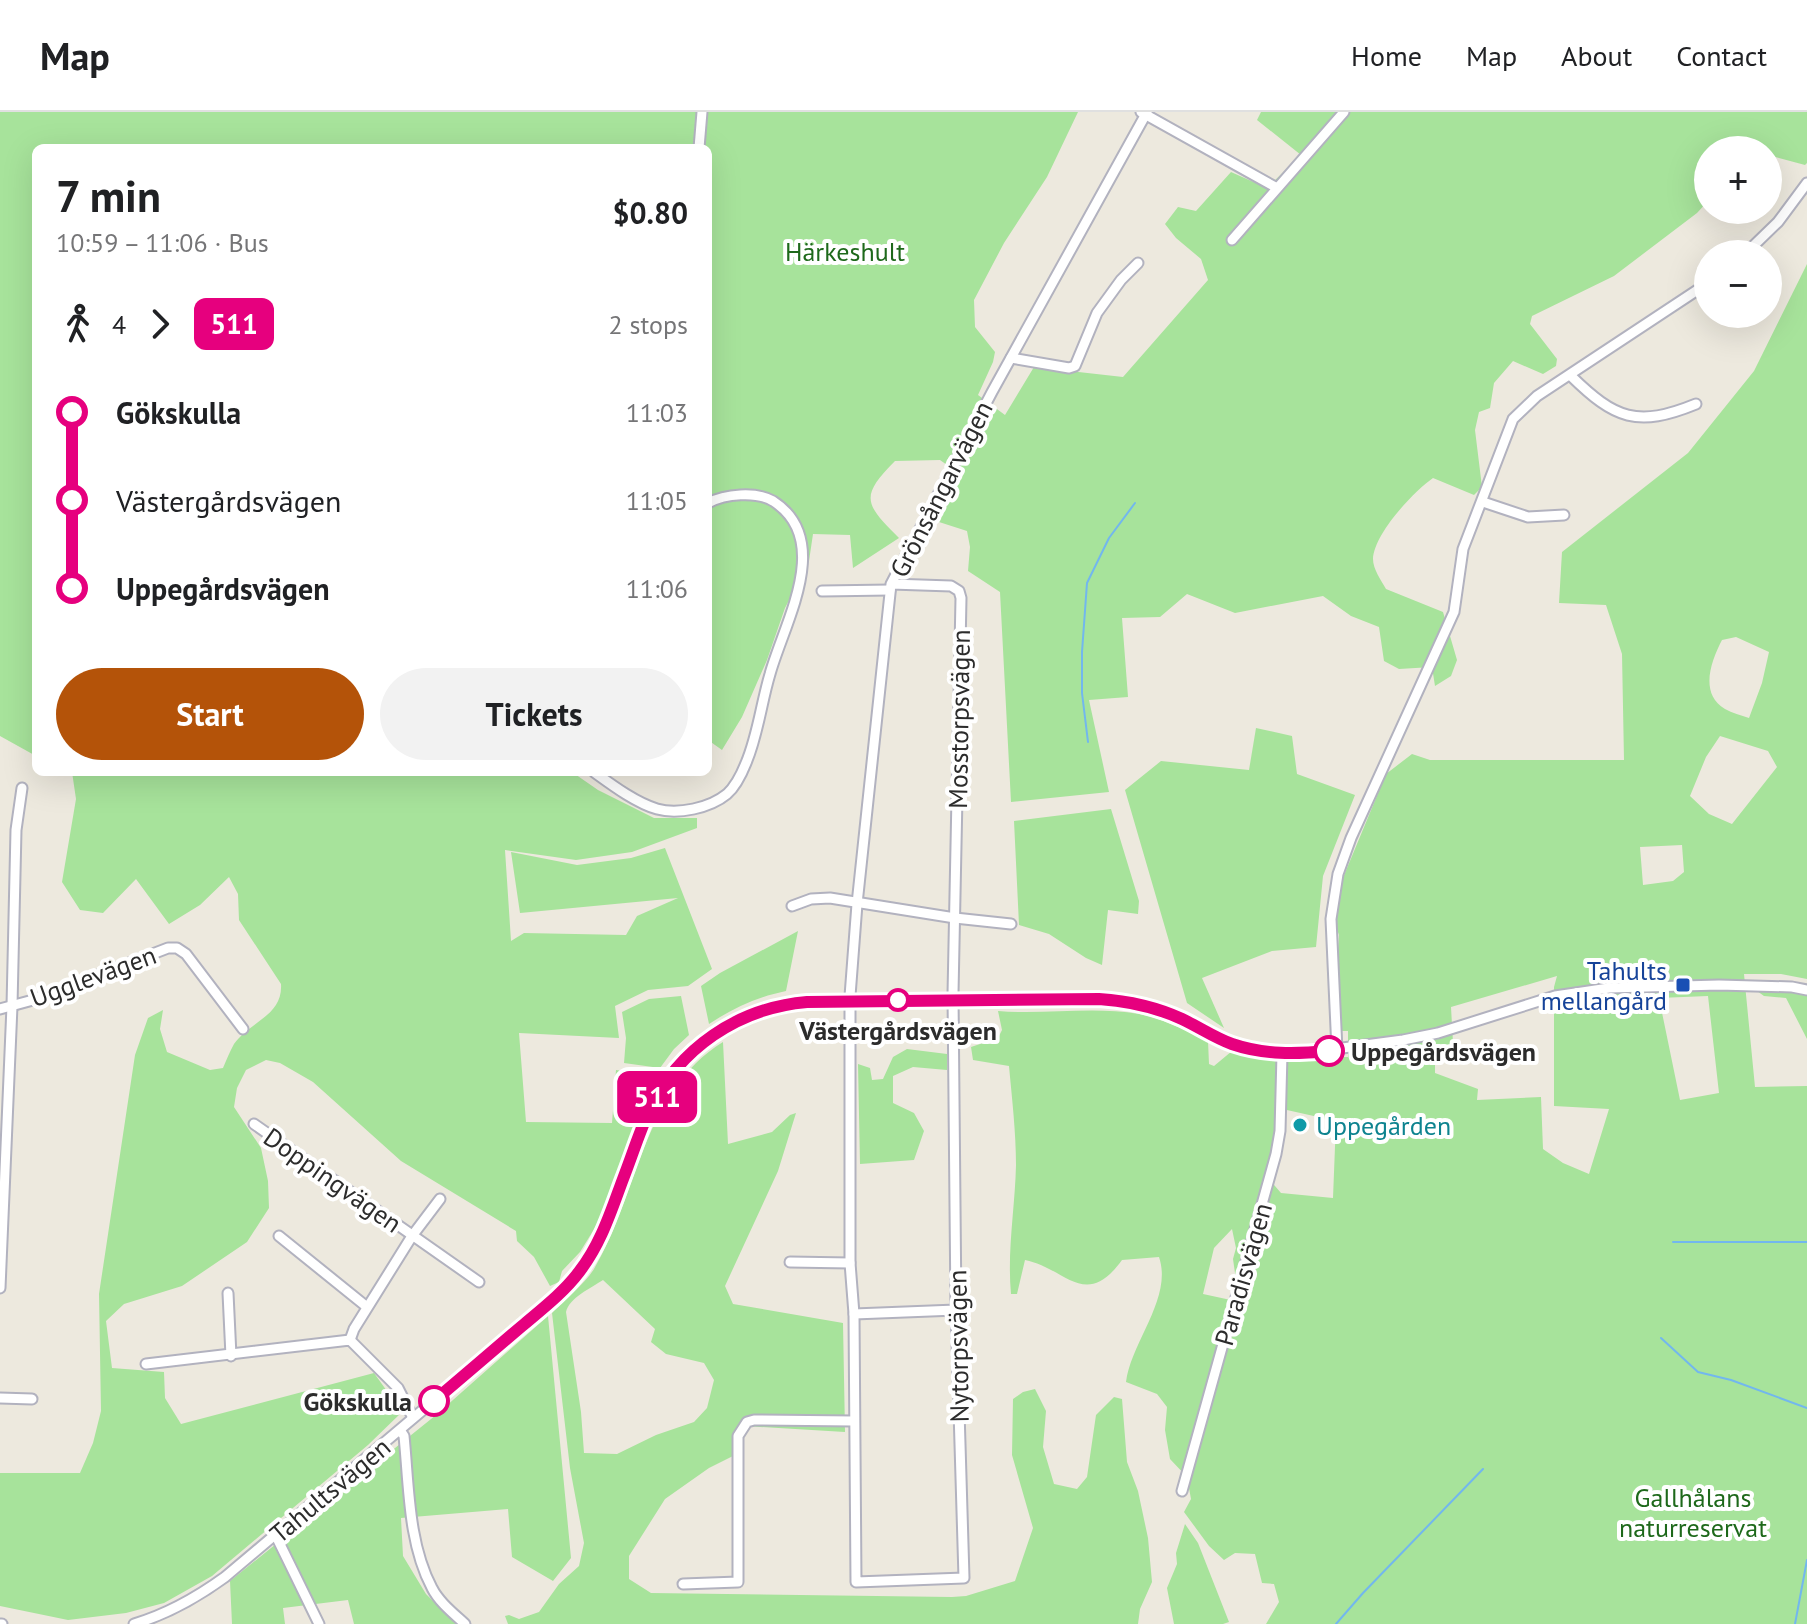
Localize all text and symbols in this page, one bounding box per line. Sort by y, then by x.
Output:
text: Map [40,31,110,80]
text: Home [1351,37,1422,74]
text: Map [1466,37,1517,74]
text: About [1561,37,1632,74]
text: Contact [1676,37,1767,74]
map controls [1694,136,1782,328]
button: + [1694,136,1782,224]
text: 7 min [56,167,161,224]
text: $0.80 [613,193,688,232]
text: 10:59 – 11:06 · Bus [56,226,269,259]
park label: Härkeshult [785,235,905,268]
button: − [1694,240,1782,328]
icon: walk [56,302,100,346]
icon: forward [138,302,182,346]
text: 511 [210,305,258,342]
text: 4 [112,308,126,341]
text: 2 stops [608,308,688,341]
text: Gökskulla [116,393,241,432]
street label: Grönsångarvägen [882,395,1000,583]
text: 11:03 [626,396,688,429]
text: Västergårdsvägen [116,481,342,520]
text: 11:05 [626,484,688,517]
text: Uppegårdsvägen [116,569,329,608]
text: 11:06 [626,572,688,605]
street label: Mosstorpsvägen [941,629,977,809]
button: Start [56,668,364,760]
button: Tickets [380,668,688,760]
street label: Ugglevägen [25,938,161,1014]
place label: Tahults mellangård [1541,954,1667,1017]
marker: Tahults mellangård [1674,976,1692,994]
marker: Västergårdsvägen [887,989,909,1011]
place label: Västergårdsvägen [798,1014,997,1047]
place label: Uppegårdsvägen [1351,1035,1536,1068]
marker: Uppegårdsvägen [1314,1036,1344,1066]
line badge: 511 [611,1071,703,1123]
text: 511 [633,1078,681,1115]
place label: Uppegården [1316,1109,1451,1142]
marker: Uppegården [1291,1116,1309,1134]
street label: Doppingvägen [258,1120,408,1240]
street label: Paradisvägen [1207,1199,1279,1349]
street label: Nytorpsvägen [940,1269,976,1423]
place label: Gökskulla [304,1385,412,1418]
marker: Gökskulla [419,1386,449,1416]
street label: Tahultsvägen [263,1430,397,1550]
park label: Gallhålans naturreservat [1619,1481,1767,1544]

